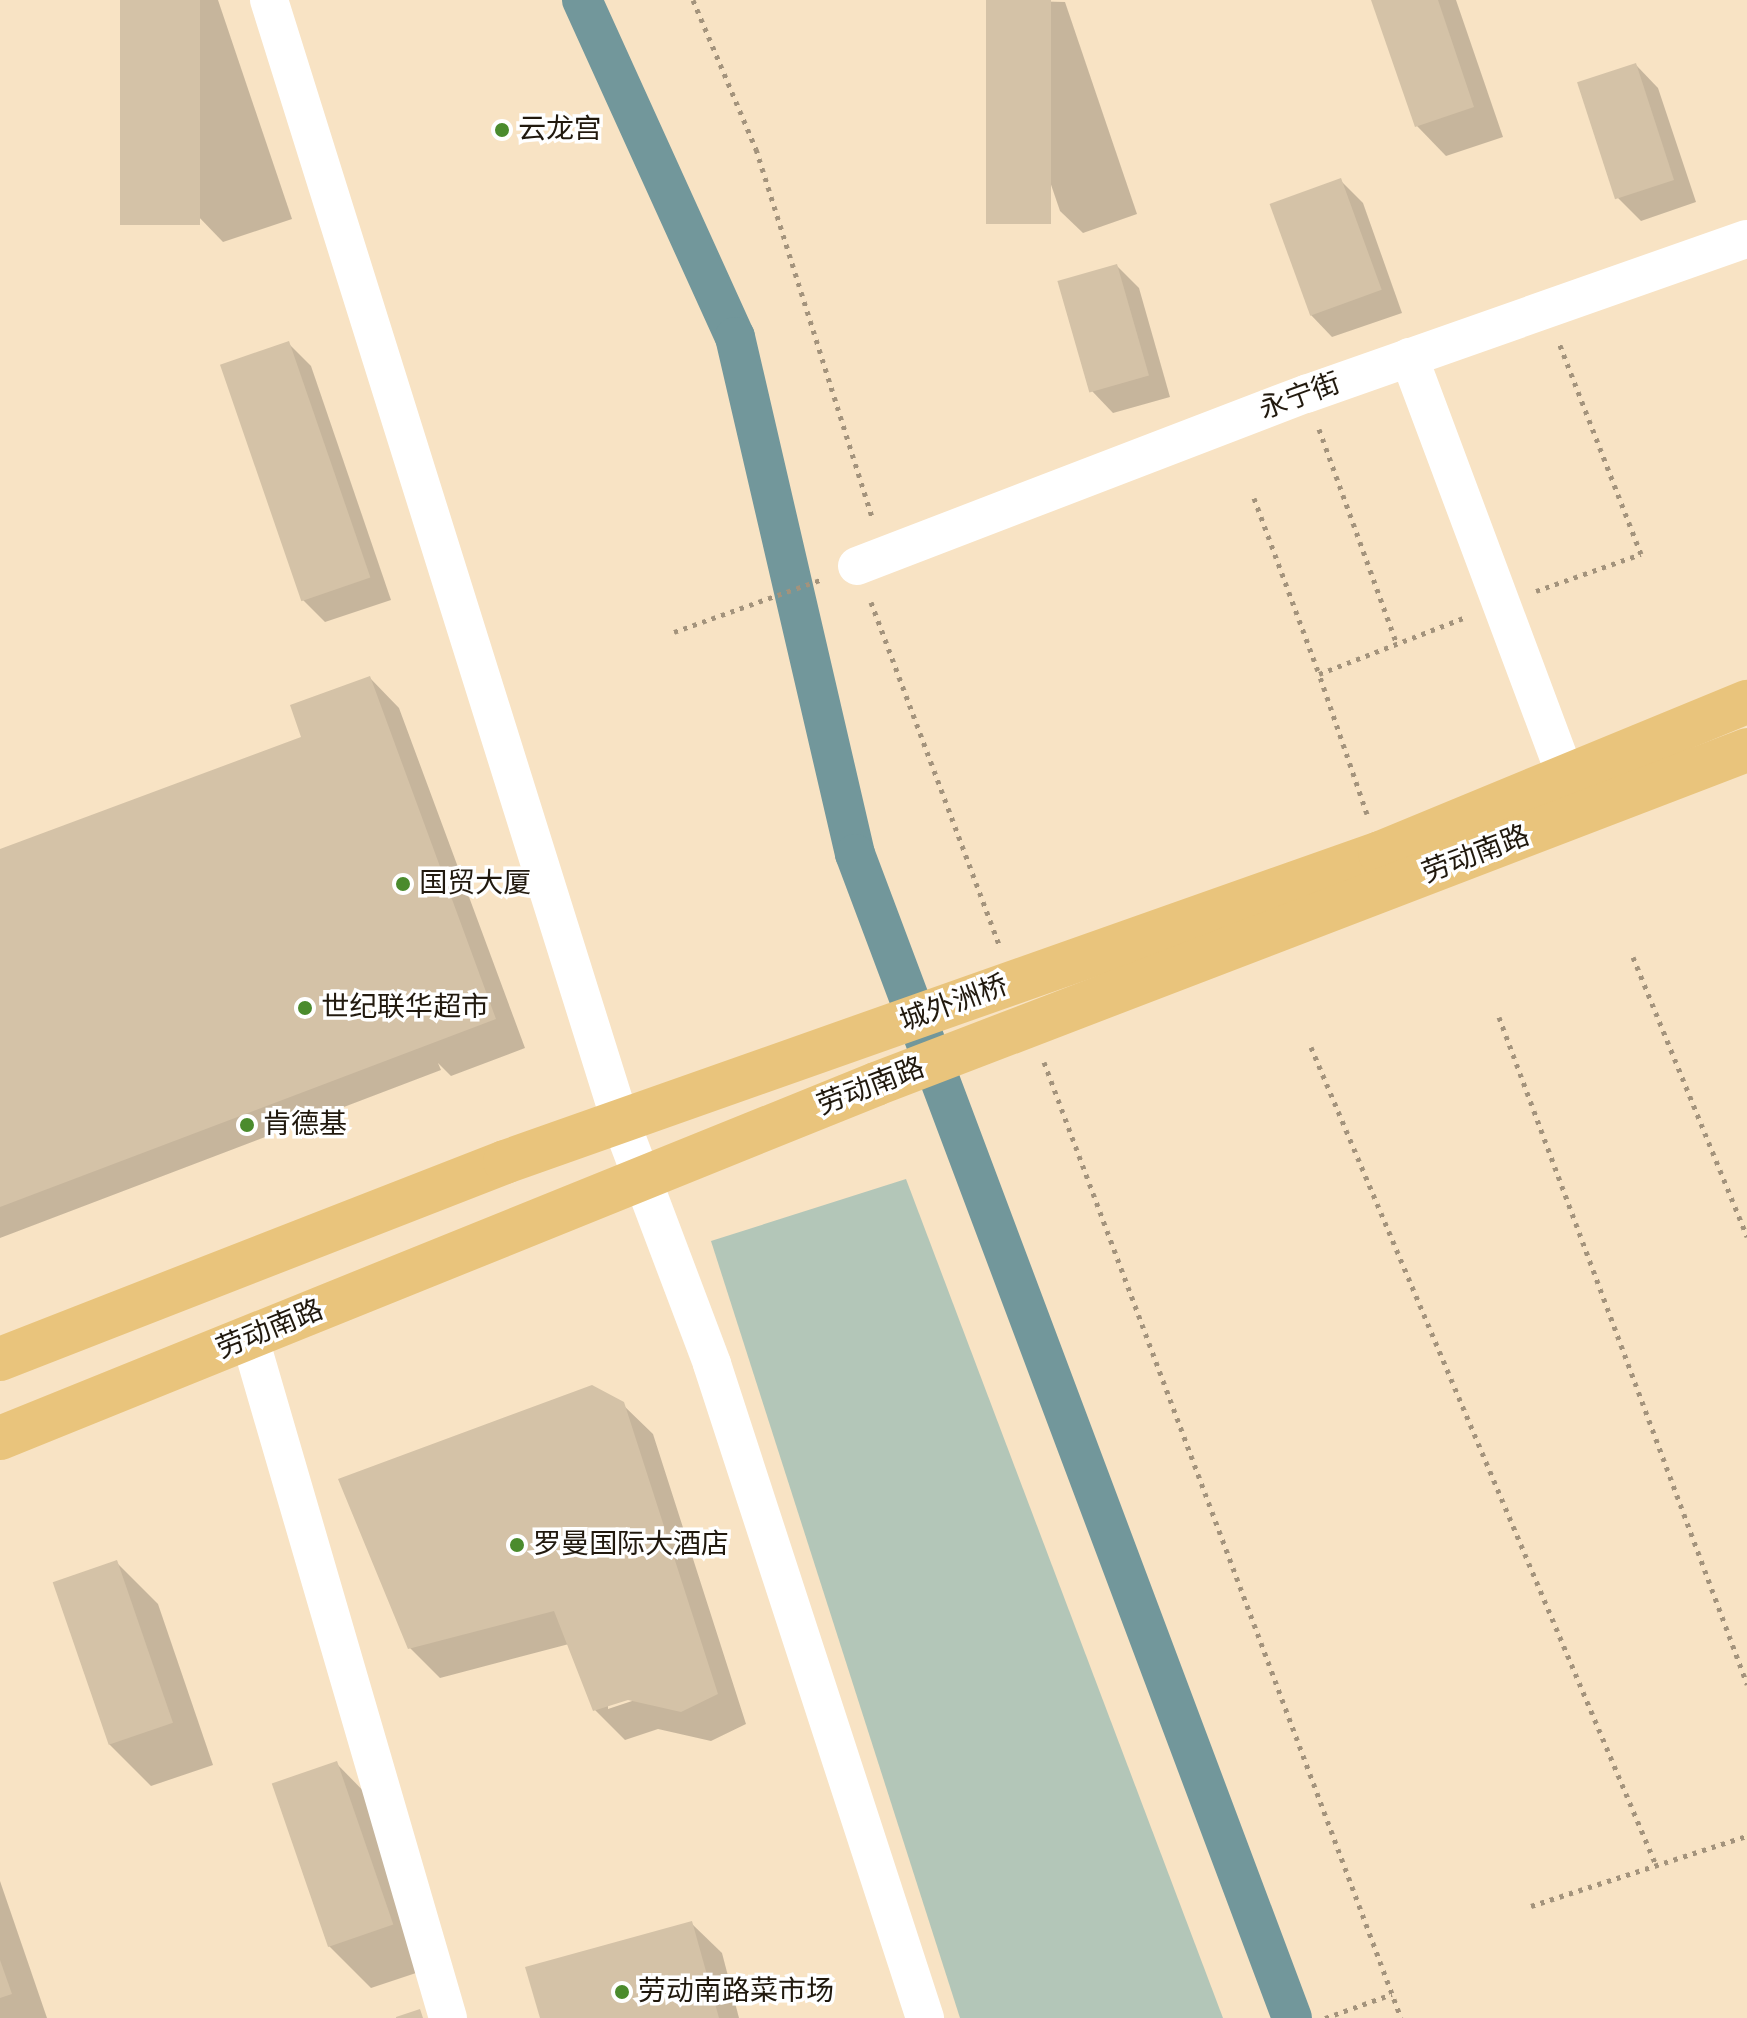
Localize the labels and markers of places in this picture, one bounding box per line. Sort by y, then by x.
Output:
place label: 云龙宫 [518,113,602,147]
marker: 云龙宫 [493,121,511,139]
place label: 国贸大厦 [419,867,531,901]
marker: 国贸大厦 [394,875,412,893]
place label: 世纪联华超市 [321,991,489,1025]
marker: 世纪联华超市 [296,999,314,1017]
place label: 肯德基 [263,1108,347,1142]
marker: 肯德基 [238,1116,256,1134]
place label: 罗曼国际大酒店 [533,1528,729,1562]
marker: 罗曼国际大酒店 [508,1536,526,1554]
place label: 劳动南路菜市场 [638,1975,834,2009]
marker: 劳动南路菜市场 [613,1983,631,2001]

